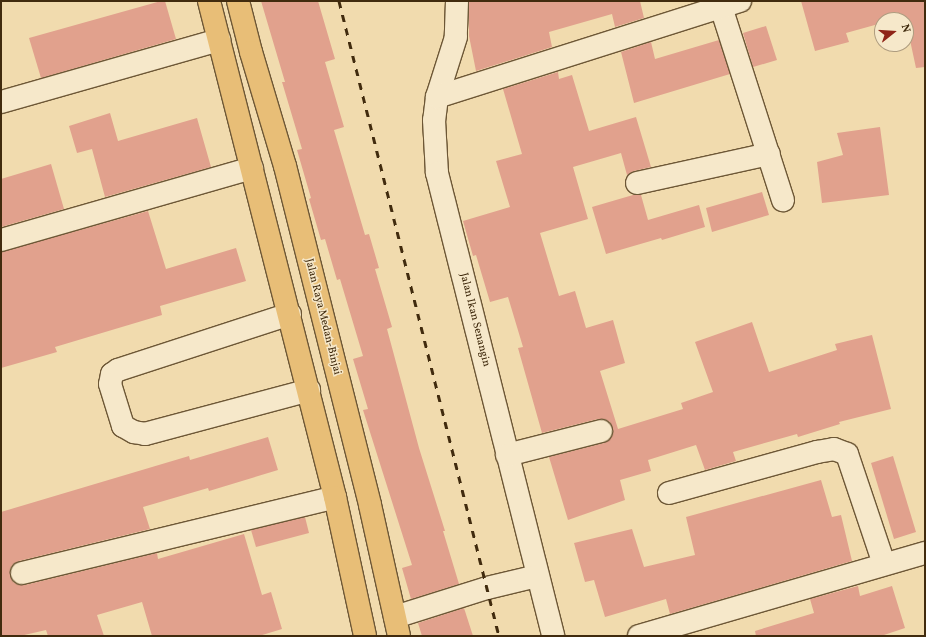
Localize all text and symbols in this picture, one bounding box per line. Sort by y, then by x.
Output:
north arrow [874,12,914,52]
text: N [897,23,913,35]
street label: Jalan Raya Medan-Binjai [301,258,343,376]
street label: Jalan Ikan Senangin [456,272,492,368]

